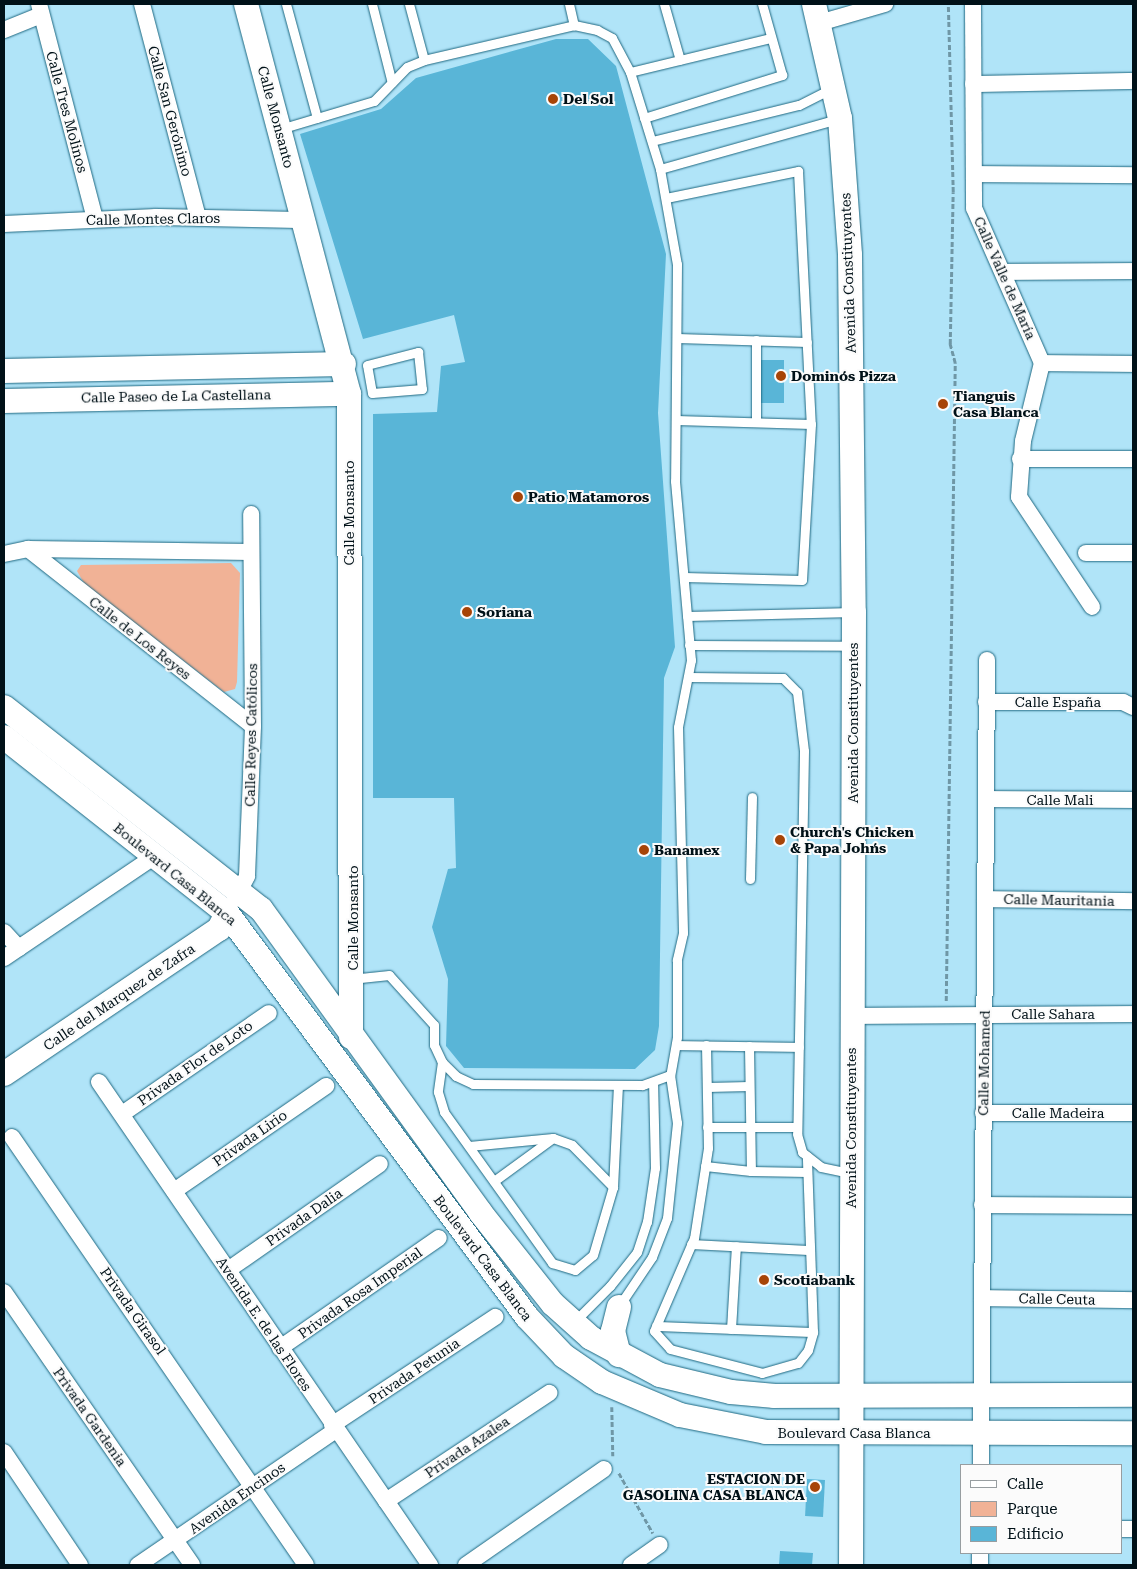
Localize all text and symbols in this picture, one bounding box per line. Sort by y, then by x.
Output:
street label: Calle San Gerónimo [144,44,196,178]
street label: Calle Tres Molinos [43,49,91,175]
street label: Calle Monsanto [254,64,298,170]
place label: Del Sol [563,91,613,107]
marker: Del Sol [547,93,559,105]
street label: Avenida Constituyentes [837,192,859,354]
street label: Calle Montes Claros [86,209,220,229]
street label: Calle Valle de María [970,214,1040,342]
place label: Domino´s Pizza [791,368,896,384]
marker: Domino´s Pizza [775,370,787,382]
street label: Calle Paseo de La Castellana [81,386,271,406]
place label: Tianguis Casa Blanca [953,388,1039,421]
marker: Tianguis Casa Blanca [937,398,949,410]
street label: Calle Monsanto [341,460,357,566]
place label: Patio Matamoros [528,489,649,505]
marker: Patio Matamoros [512,491,524,503]
street label: Calle de Los Reyes [86,593,194,683]
place label: Soriana [477,604,532,620]
marker: Soriana [461,606,473,618]
street label: Avenida Constituyentes [845,643,861,803]
street label: Calle Reyes Católicos [241,663,261,807]
street label: Calle España [1015,694,1101,710]
street label: Calle Mali [1026,792,1094,808]
street label: Boulevard Casa Blanca [110,819,240,929]
place label: Church's Chicken & Papa John´s [790,824,914,856]
marker: Church's Chicken & Papa John´s [774,834,786,846]
place label: Banamex [654,842,720,858]
marker: Banamex [638,844,650,856]
street label: Calle Monsanto [345,865,361,971]
street label: Calle Mauritania [1003,891,1115,909]
street label: Calle del Marquez de Zafra [40,940,198,1054]
street label: Calle Sahara [1011,1006,1095,1022]
street label: Calle Mohamed [975,1010,993,1116]
street label: Privada Flor de Loto [134,1017,256,1109]
street label: Avenida Constituyentes [843,1048,859,1208]
street label: Calle Madeira [1012,1105,1104,1121]
street label: Privada Lirio [210,1106,290,1170]
street label: Privada Dalia [263,1184,345,1250]
street label: Boulevard Casa Blanca [430,1192,536,1324]
street label: Privada Rosa Imperial [295,1244,425,1342]
street label: Avenida E. de las Flores [213,1254,315,1394]
street label: Privada Girasol [97,1264,169,1358]
place label: Scotiabank [774,1272,855,1288]
marker: Scotiabank [758,1274,770,1286]
street label: Calle Ceuta [1018,1290,1096,1308]
street label: Privada Petunia [365,1334,463,1408]
street label: Privada Gardenia [50,1364,130,1470]
street label: Privada Azalea [422,1413,512,1481]
street label: Boulevard Casa Blanca [777,1425,931,1441]
street label: Avenida Encinos [186,1459,288,1537]
legend [960,1464,1122,1554]
place label: ESTACION DE GASOLINA CASA BLANCA [623,1471,805,1504]
text: Calle [1007,1475,1043,1493]
marker: ESTACION DE GASOLINA CASA BLANCA [809,1481,821,1493]
text: Parque [1007,1500,1058,1518]
text: Edificio [1007,1525,1064,1543]

